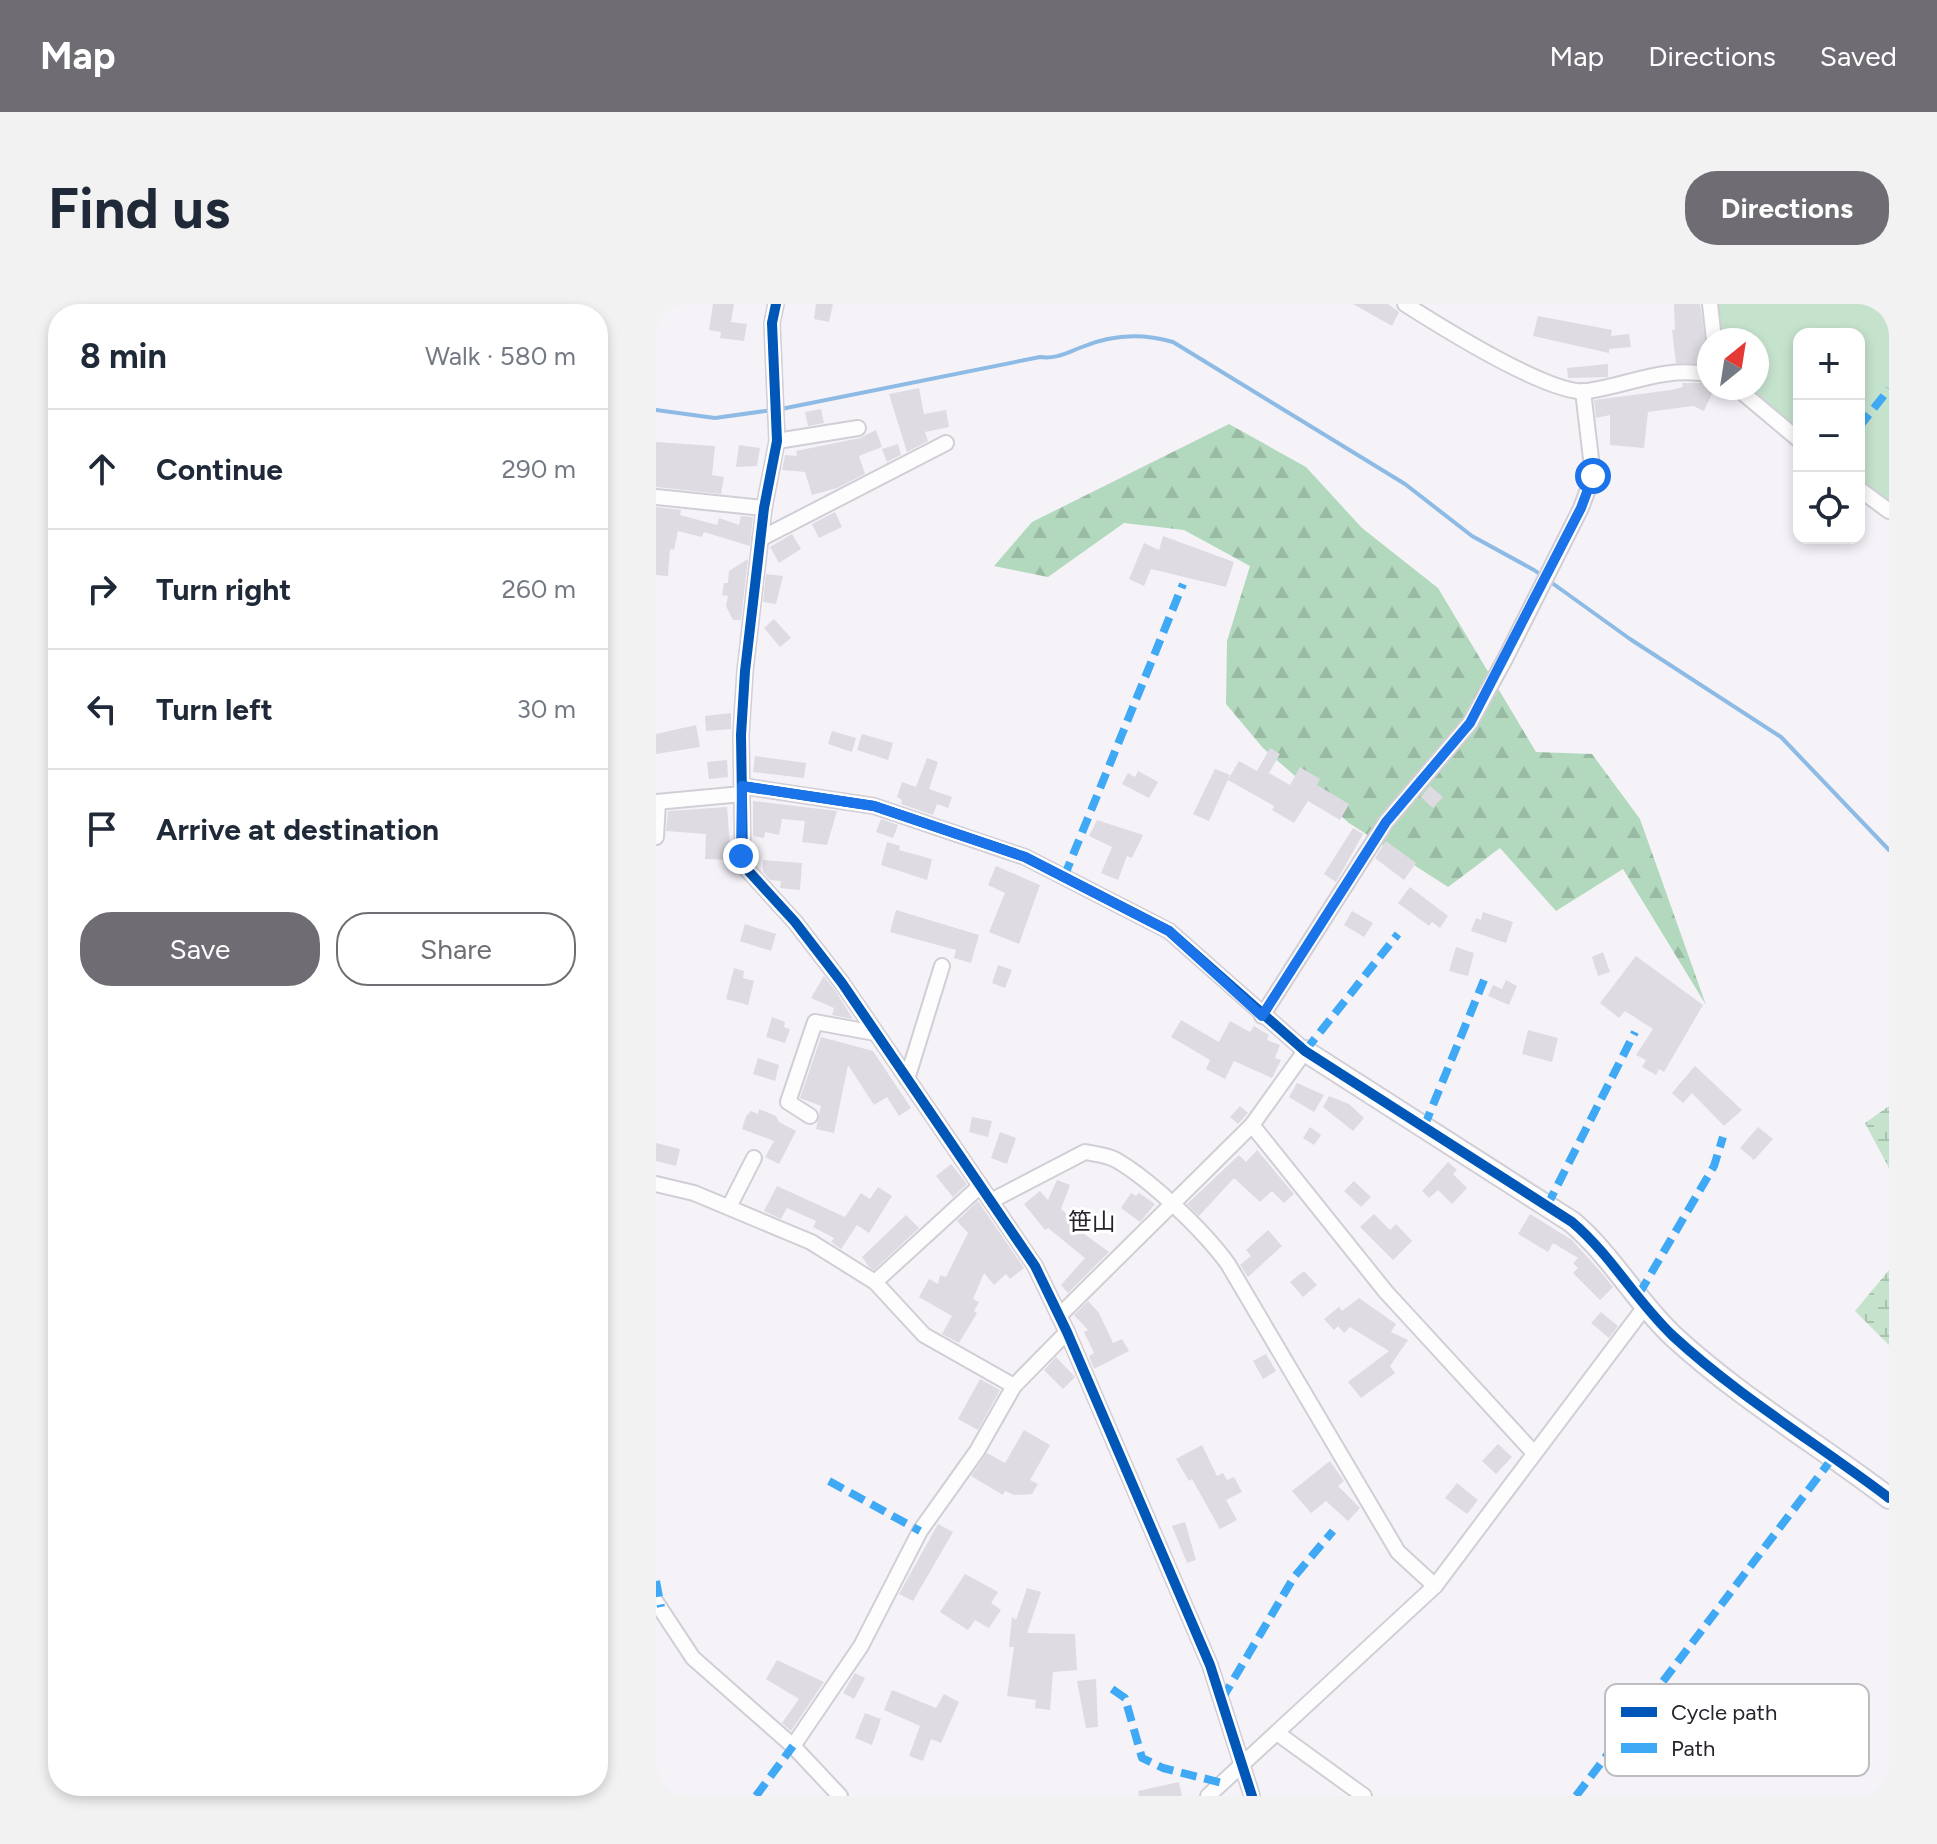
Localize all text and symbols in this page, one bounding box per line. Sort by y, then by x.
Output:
text: Map [40,33,116,79]
text: Map [1550,39,1604,73]
text: Directions [1648,39,1776,73]
text: Saved [1820,39,1897,73]
button: Directions [1685,171,1889,245]
text: Find us [48,175,230,242]
north arrow [1697,328,1769,400]
map controls [1793,328,1865,544]
button: + [1793,328,1865,400]
text: 8 min [80,336,167,377]
text: Walk · 580 m [425,340,576,372]
button: − [1793,400,1865,472]
icon: ahead [80,447,124,491]
text: Continue [156,451,283,488]
text: 290 m [502,453,576,485]
route start [1575,458,1611,494]
button: locate [1793,472,1865,544]
icon: right [80,567,124,611]
text: Turn right [156,571,291,608]
text: 260 m [502,573,576,605]
icon: left [80,687,124,731]
text: Turn left [156,691,273,728]
text: 30 m [517,693,576,725]
icon: arrive [80,807,124,851]
text: Arrive at destination [156,811,439,848]
route end [723,838,759,874]
button: Save [80,912,320,986]
button: Share [336,912,576,986]
district label: 笹山 [1068,1207,1116,1236]
legend [1605,1684,1869,1776]
text: Cycle path [1671,1699,1777,1726]
text: Path [1671,1735,1715,1762]

